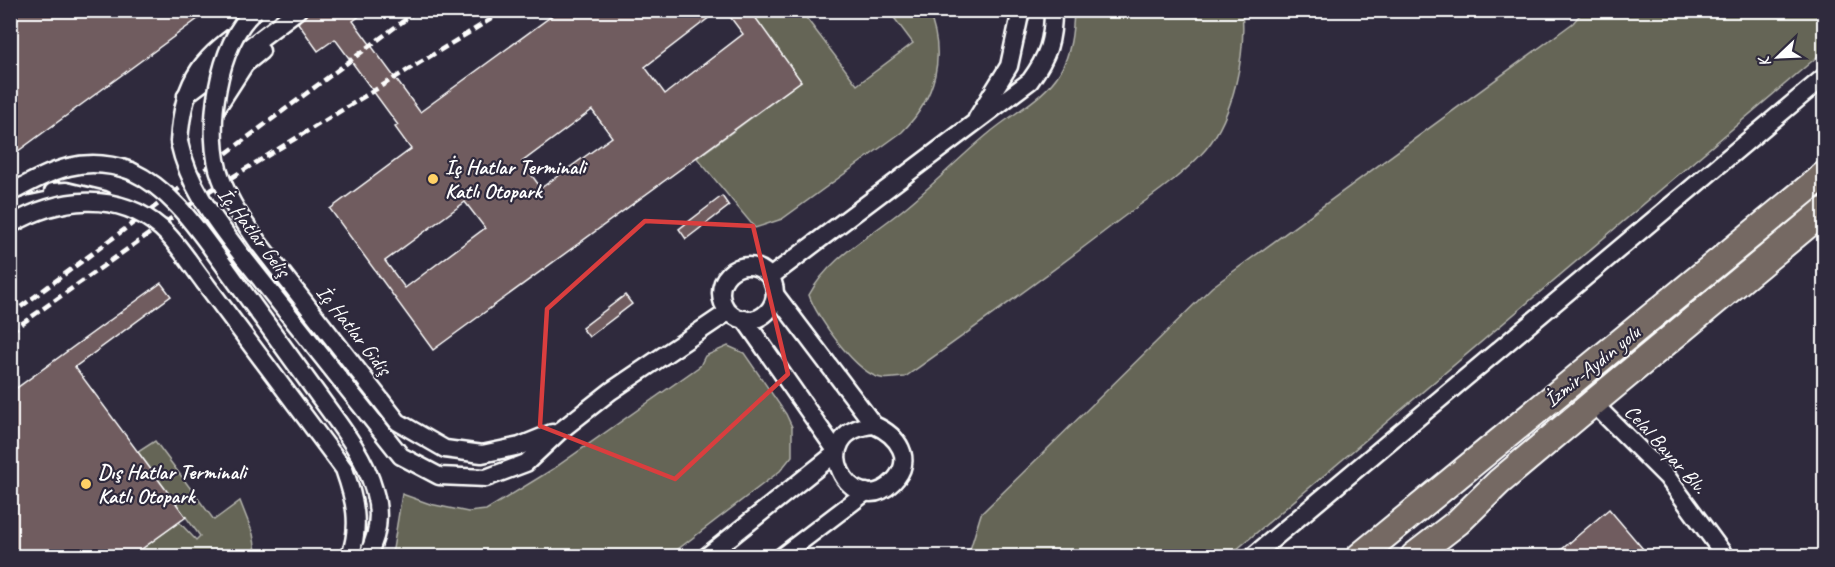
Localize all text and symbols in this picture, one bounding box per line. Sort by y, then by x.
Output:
north arrow [1748,27,1808,87]
text: K [1753,51,1776,70]
place label: İç Hatlar Terminali Katlı Otopark [445,154,588,204]
marker: İç Hatlar Terminali Katlı Otopark [426,172,440,186]
street label: İç Hatlar Geliş [212,182,297,283]
street label: İç Hatlar Gidiş [311,280,398,382]
street label: İzmir-Aydın yolu [1539,319,1646,413]
street label: Celal Bayar Blv. [1619,399,1713,500]
place label: Dış Hatlar Terminali Katlı Otopark [98,459,249,509]
marker: Dış Hatlar Terminali Katlı Otopark [79,477,93,491]

